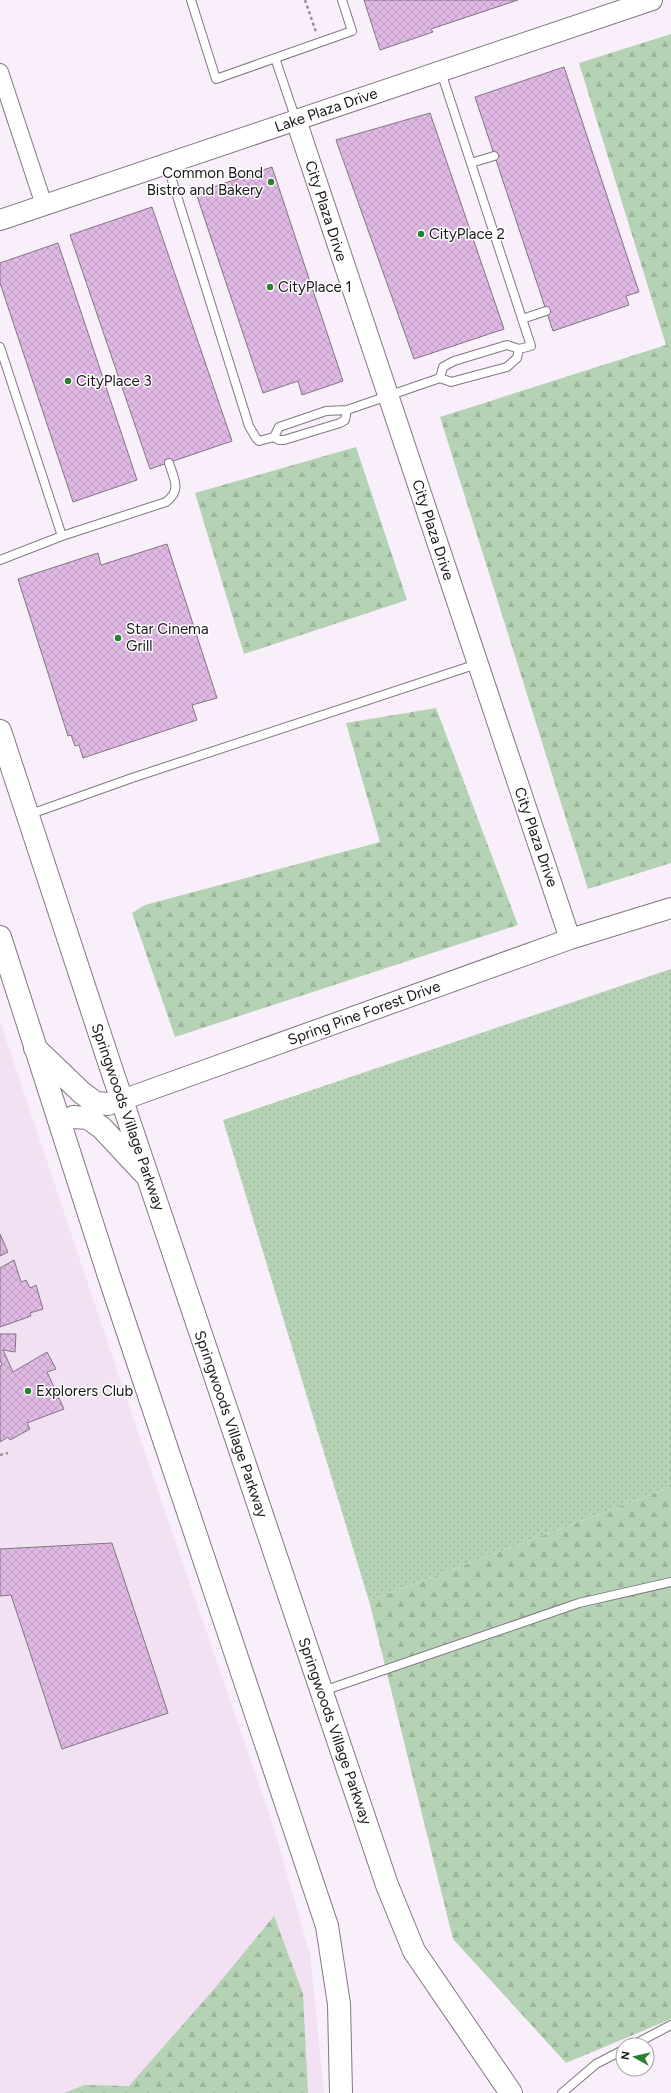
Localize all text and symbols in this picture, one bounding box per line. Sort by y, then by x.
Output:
street label: Lake Plaza Drive [272,84,380,136]
street label: City Plaza Drive [301,158,351,264]
place label: Common Bond Bistro and Bakery [147,164,263,199]
marker: Common Bond Bistro and Bakery [266,177,276,187]
place label: CityPlace 2 [429,225,505,243]
marker: CityPlace 2 [416,229,426,239]
place label: CityPlace 1 [278,278,352,296]
marker: CityPlace 1 [265,282,275,292]
place label: CityPlace 3 [76,372,152,390]
marker: CityPlace 3 [63,376,73,386]
street label: City Plaza Drive [408,477,458,583]
place label: Star Cinema Grill [126,620,209,655]
marker: Star Cinema Grill [113,633,123,643]
street label: City Plaza Drive [510,785,562,889]
street label: Spring Pine Forest Drive [285,977,443,1049]
street label: Springwoods Village Parkway [87,1021,169,1213]
street label: Springwoods Village Parkway [190,1328,272,1520]
place label: Explorers Club [36,1382,133,1400]
marker: Explorers Club [23,1386,33,1396]
street label: Springwoods Village Parkway [294,1635,376,1827]
north arrow [615,2037,655,2077]
text: N [619,2051,633,2061]

